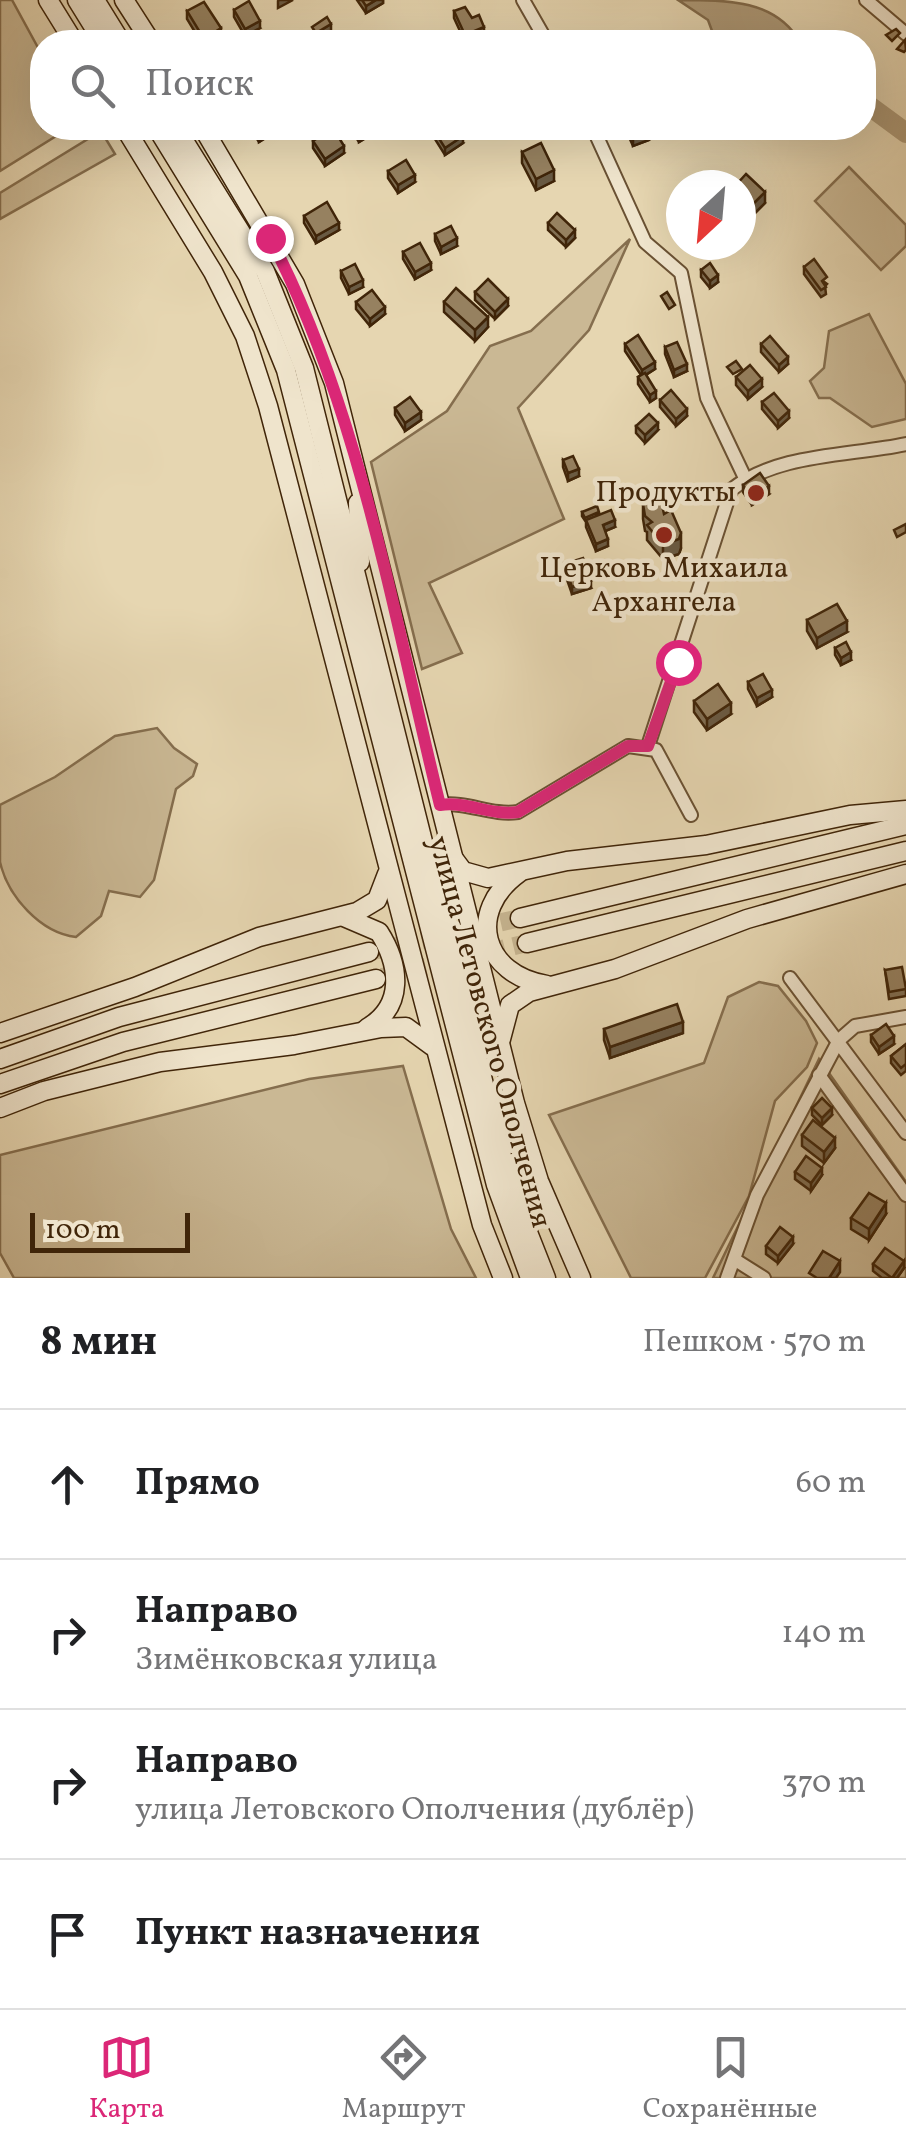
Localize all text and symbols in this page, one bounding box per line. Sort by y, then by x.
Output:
search box [30,30,876,140]
icon: search [65,58,120,113]
text: Поиск [145,59,254,112]
north arrow [666,170,756,260]
route end [248,216,294,262]
place label: Продукты [595,472,736,514]
marker: Продукты [745,482,767,504]
marker: Церковь Михаила Архангела [653,524,675,546]
place label: Церковь Михаила Архангела [539,548,789,624]
route start [656,640,702,686]
street label: улица Летовского Ополчения [416,831,562,1233]
scale bar [30,1208,190,1252]
text: 100 m [45,1211,120,1250]
text: 8 мин [40,1314,157,1373]
text: Пешком · 570 m [643,1321,866,1365]
icon: ahead [40,1457,95,1512]
text: Прямо [135,1458,260,1511]
text: 60 m [796,1462,866,1506]
text: Направо [135,1586,298,1639]
icon: right [40,1607,95,1662]
text: 140 m [781,1612,866,1656]
text: Зимёнковская улица [135,1639,438,1683]
text: Направо [135,1736,298,1789]
icon: right [40,1757,95,1812]
text: 370 m [781,1762,866,1806]
text: улица Летовского Ополчения (дублёр) [135,1789,694,1833]
icon: arrive [40,1907,95,1962]
text: Пункт назначения [135,1908,480,1961]
tab: Карта [89,2030,165,2129]
tab: Маршрут [342,2030,465,2129]
tab: Сохранённые [643,2030,817,2129]

